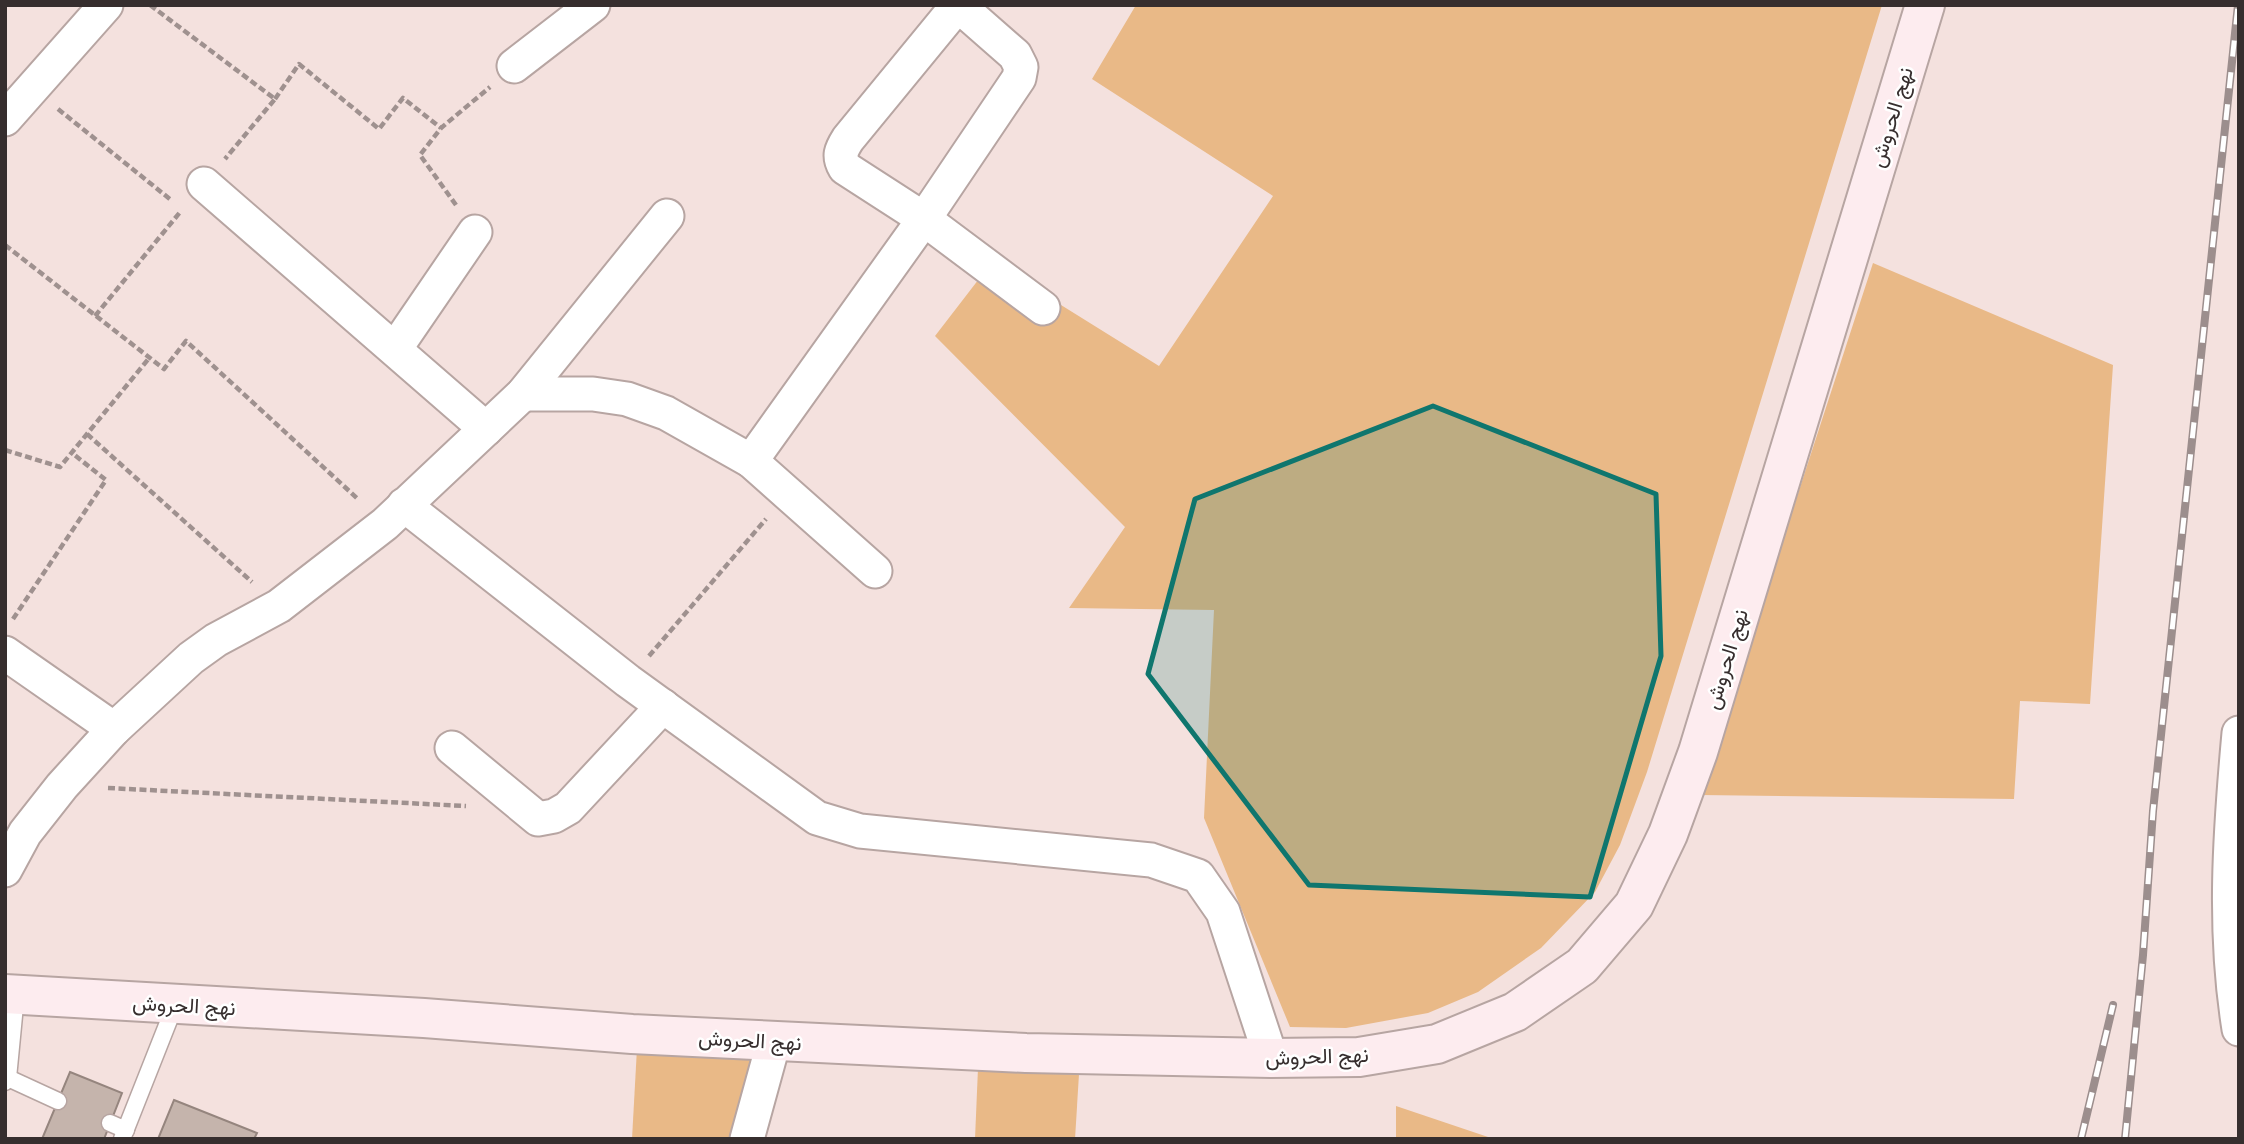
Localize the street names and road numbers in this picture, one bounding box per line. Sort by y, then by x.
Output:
street label: نهج الحروش [1864,64,1920,171]
street label: نهج الحروش [1699,606,1755,713]
street label: نهج الحروش [132,990,236,1022]
street label: نهج الحروش [698,1025,802,1057]
street label: نهج الحروش [1265,1042,1369,1072]

